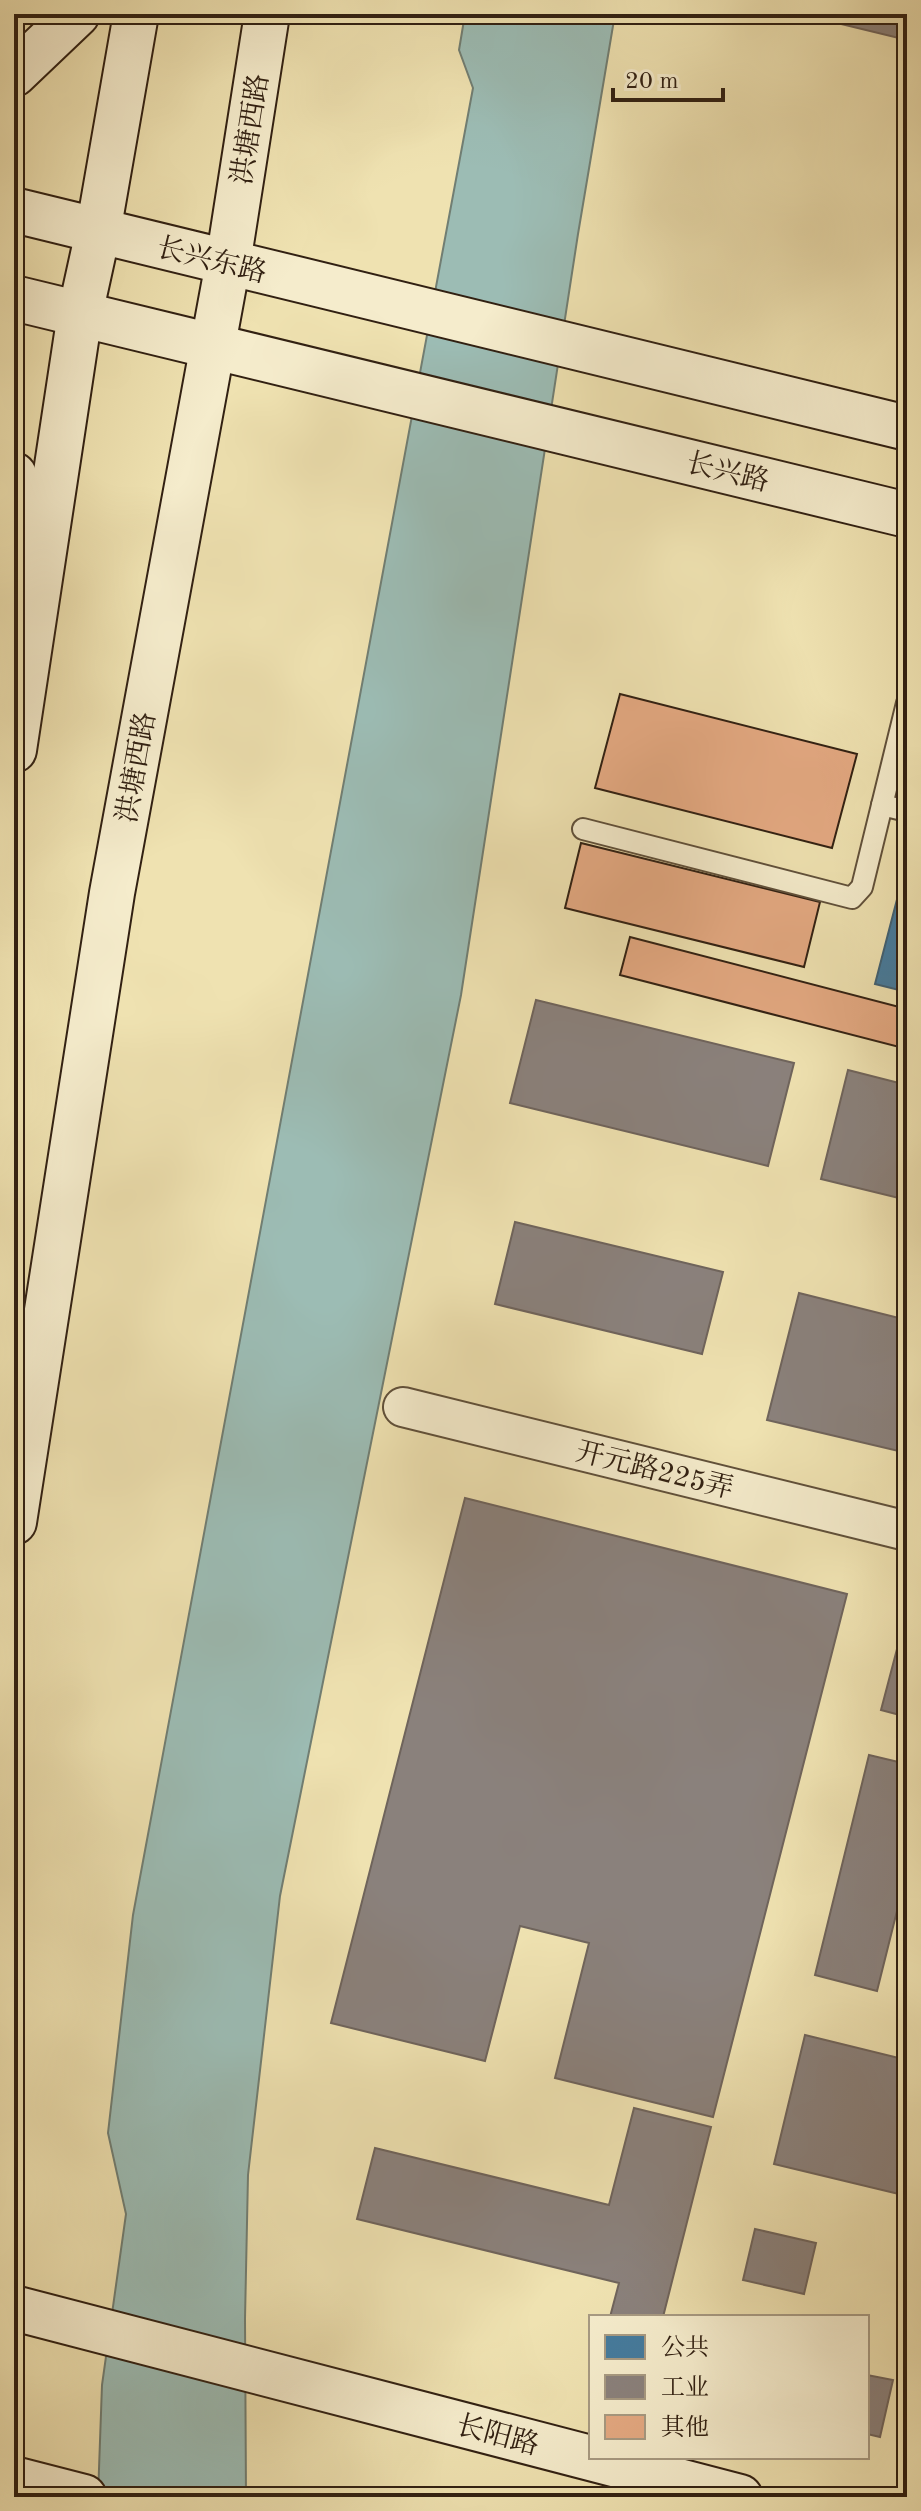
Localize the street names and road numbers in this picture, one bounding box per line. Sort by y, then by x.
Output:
street label: 洪塘西路 [226,71,275,187]
street label: 长兴东路 [154,232,270,289]
street label: 长兴路 [683,447,772,498]
street label: 洪塘西路 [111,709,161,825]
street label: 开元路225弄 [573,1436,736,1505]
street label: 长阳路 [453,2410,542,2461]

